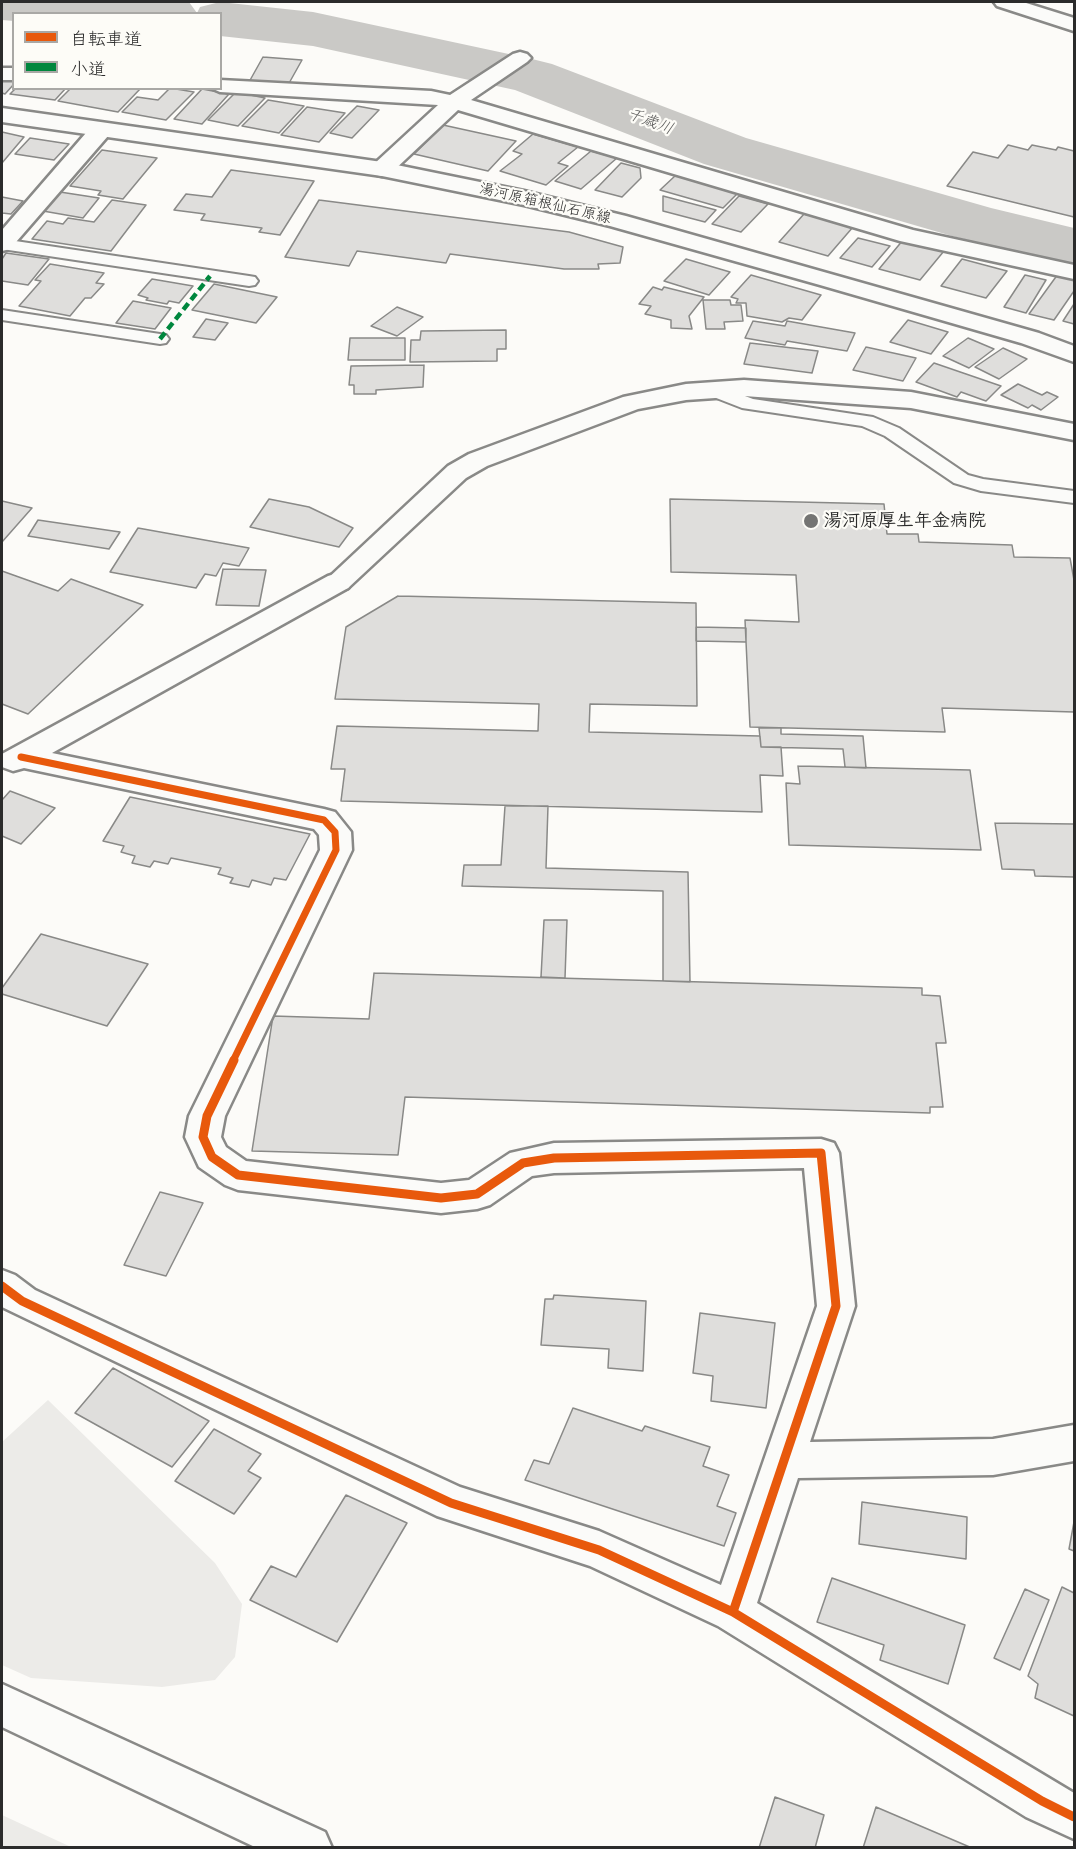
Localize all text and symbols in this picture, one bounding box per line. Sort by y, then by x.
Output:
legend [12,12,222,90]
text: 自転車道 [70,28,142,51]
text: 小道 [70,58,106,81]
water label: 千歳川 [624,104,676,140]
street label: 湯河原箱根仙石原線 [477,180,613,228]
place label: 湯河原厚生年金病院 [824,510,986,532]
marker: 湯河原厚生年金病院 [802,512,820,530]

